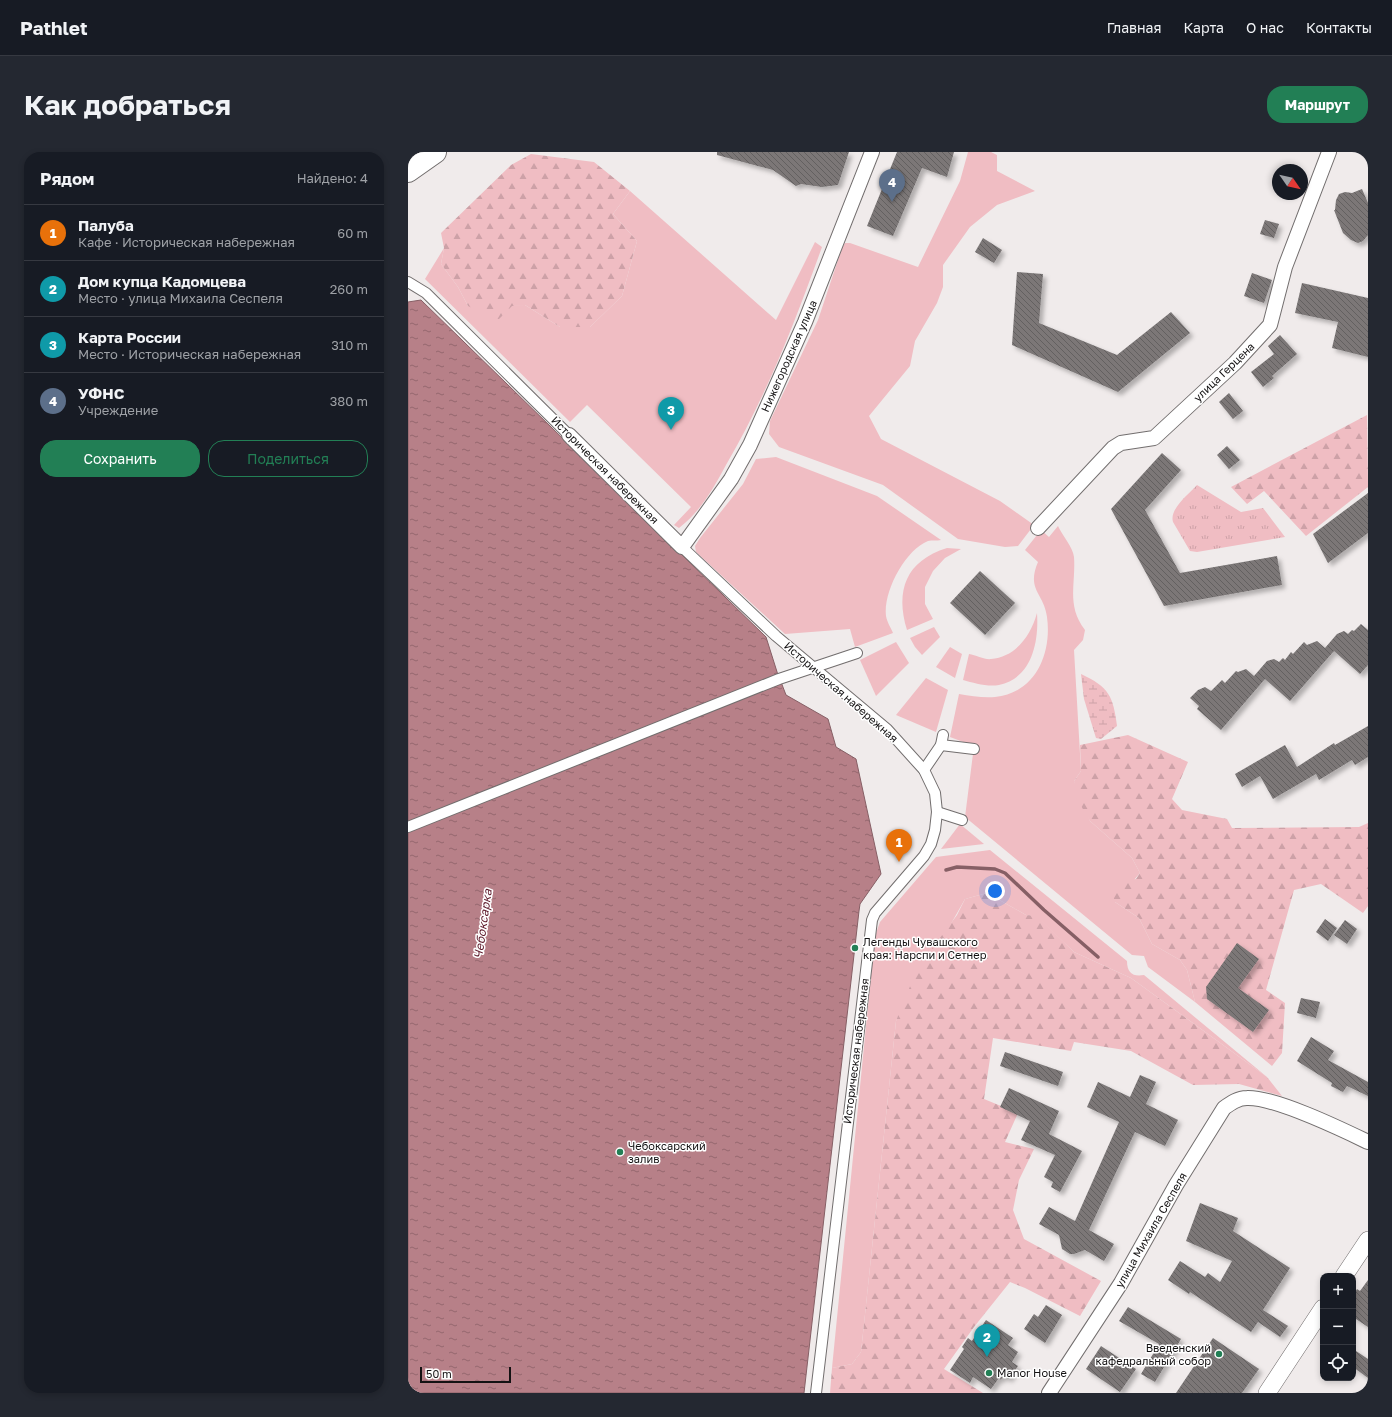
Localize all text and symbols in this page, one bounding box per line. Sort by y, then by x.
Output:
text: Pathlet [20,16,88,39]
text: Главная [1107,19,1161,36]
text: Карта [1183,19,1224,36]
text: О нас [1246,19,1284,36]
text: Контакты [1306,19,1372,36]
button: Маршрут [1267,86,1368,123]
text: Как добраться [24,88,231,121]
north arrow [1272,164,1308,200]
text: Рядом [40,168,94,189]
pin: 4 [879,169,905,202]
text: Найдено: 4 [297,170,368,186]
text: Палуба [78,216,134,234]
text: 1 [50,225,56,241]
text: 60 m [337,225,368,241]
text: Кафе · Историческая набережная [78,234,295,250]
text: Дом купца Кадомцева [78,272,246,290]
text: 2 [49,281,57,297]
text: 260 m [330,281,368,297]
text: Место · улица Михаила Сеспеля [78,290,283,306]
street label: Нижегородская улица [758,298,819,414]
text: Карта России [78,328,181,346]
text: 3 [49,337,57,353]
text: 310 m [331,337,368,353]
street label: улица Герцена [1191,339,1257,404]
text: Место · Историческая набережная [78,346,301,362]
text: УФНС [78,384,124,402]
text: 4 [49,393,57,409]
text: 380 m [330,393,368,409]
pin: 3 [658,397,684,430]
text: Учреждение [78,402,158,418]
street label: Историческая набережная [549,413,662,526]
button: Сохранить [40,440,200,477]
button: Поделиться [208,440,368,477]
street label: Историческая набережная [782,639,901,745]
pin: 1 [886,829,912,862]
your location [985,881,1005,901]
water label: Чебоксарка [470,887,495,960]
place label: Легенды Чувашского края: Нарспи и Сетнер [863,935,987,961]
marker: Легенды Чувашского края: Нарспи и Сетнер [850,943,860,953]
street label: Историческая набережная [840,977,871,1124]
place label: Чебоксарский залив [628,1139,706,1165]
marker: Чебоксарский залив [615,1147,625,1157]
street label: улица Михаила Сеспеля [1112,1170,1189,1290]
map controls [1320,1273,1356,1381]
button: + [1320,1273,1356,1309]
button: − [1320,1309,1356,1345]
pin: 2 [974,1324,1000,1357]
place label: Введенский кафедральный собор [1096,1341,1211,1367]
button: locate [1320,1345,1356,1381]
marker: Введенский кафедральный собор [1214,1349,1224,1359]
scale bar [420,1365,511,1384]
place label: Manor House [997,1366,1067,1379]
text: 50 m [426,1367,452,1380]
marker: Manor House [984,1368,994,1378]

